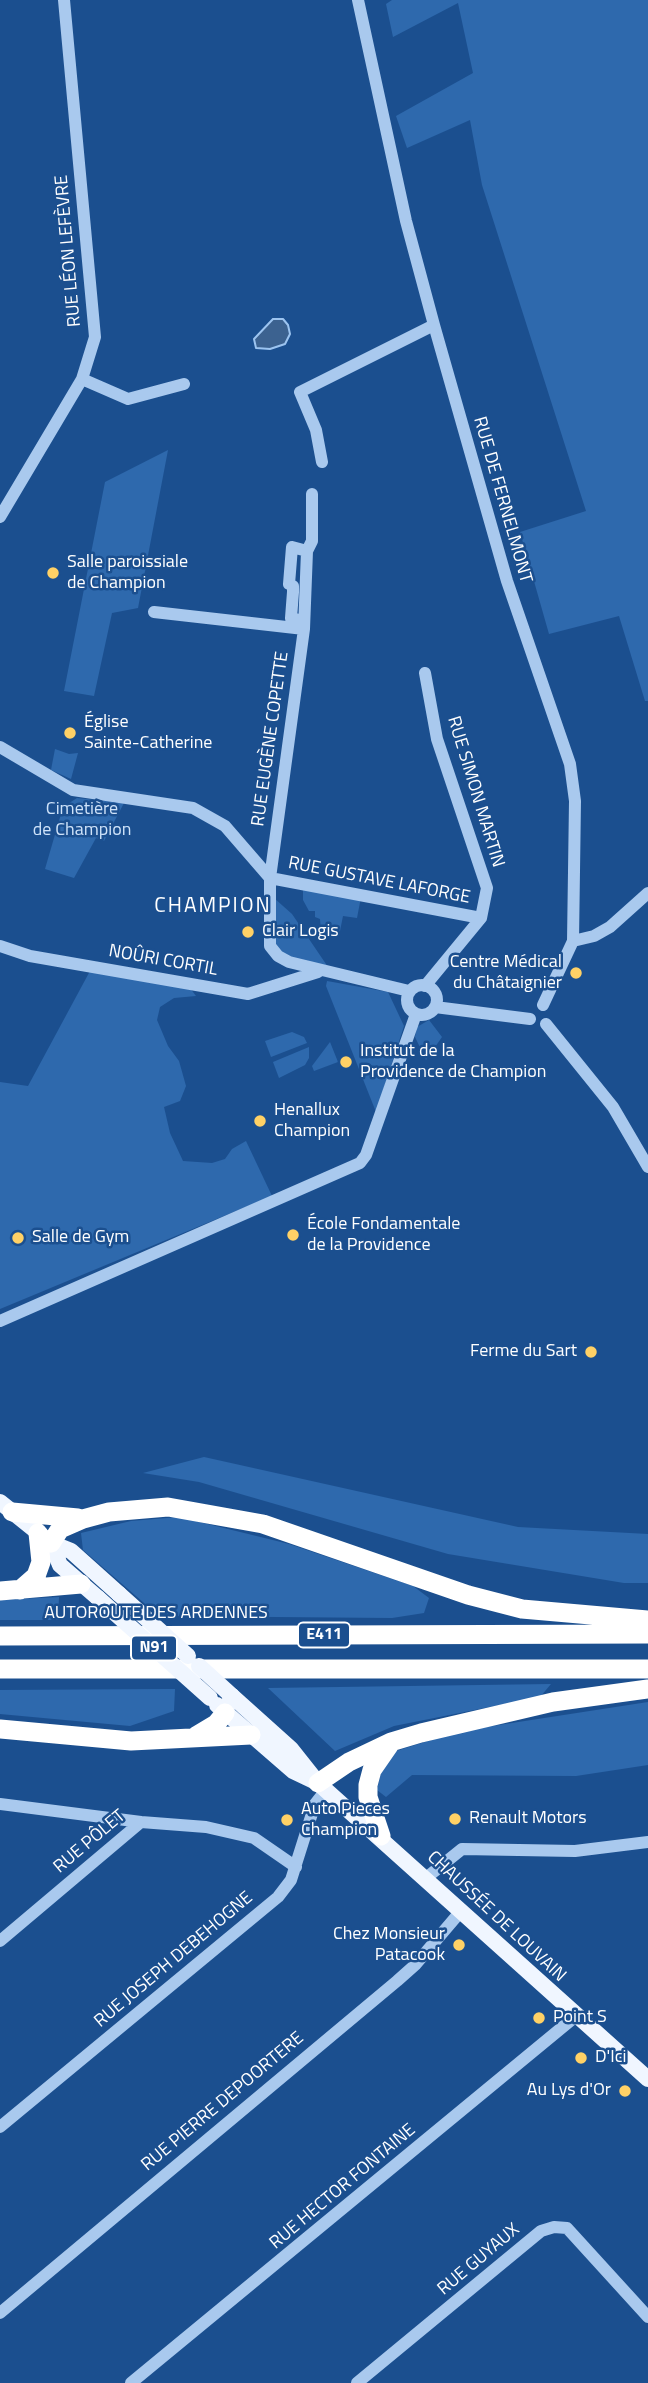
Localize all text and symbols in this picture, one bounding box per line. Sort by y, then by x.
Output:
street label: RUE LÉON LEFÈVRE [52,174,86,328]
street label: RUE DE FERNELMONT [468,414,536,586]
place label: Salle paroissiale de Champion [67,552,188,594]
marker: Salle paroissiale de Champion [45,565,61,581]
street label: RUE EUGÈNE COPETTE [248,650,294,828]
place label: Église Sainte-Catherine [84,712,212,754]
street label: RUE SIMON MARTIN [442,714,508,870]
marker: Église Sainte-Catherine [62,725,78,741]
park label: Cimetière de Champion [33,799,131,842]
street label: RUE GUSTAVE LAFORGE [286,853,472,909]
district label: CHAMPION [155,894,271,920]
place label: Clair Logis [262,921,339,943]
marker: Clair Logis [240,924,256,940]
street label: NOÛRI CORTIL [107,941,219,981]
place label: Centre Médical du Châtaignier [450,952,562,995]
marker: Centre Médical du Châtaignier [568,965,584,981]
place label: Institut de la Providence de Champion [360,1041,546,1084]
marker: Institut de la Providence de Champion [338,1054,354,1070]
place label: Henallux Champion [274,1100,350,1142]
marker: Henallux Champion [252,1113,268,1129]
place label: École Fondamentale de la Providence [307,1214,460,1256]
place label: Salle de Gym [32,1227,129,1249]
marker: École Fondamentale de la Providence [285,1227,301,1243]
marker: Salle de Gym [10,1230,26,1246]
place label: Ferme du Sart [470,1341,577,1363]
marker: Ferme du Sart [583,1344,599,1360]
street label: AUTOROUTE DES ARDENNES [44,1603,268,1625]
road number: E411 [298,1623,350,1648]
road number: N91 [131,1636,177,1660]
place label: Auto Pieces Champion [301,1799,390,1842]
street label: RUE PÔLET [50,1806,130,1878]
place label: Renault Motors [469,1808,587,1830]
marker: Renault Motors [447,1811,463,1827]
marker: Auto Pieces Champion [279,1812,295,1828]
street label: CHAUSSÉE DE LOUVAIN [422,1847,570,1987]
street label: RUE JOSEPH DEBEHOGNE [90,1887,258,2033]
place label: Chez Monsieur Patacook [333,1924,445,1966]
marker: Chez Monsieur Patacook [451,1937,467,1953]
place label: Point S [553,2007,607,2029]
marker: Point S [531,2010,547,2026]
street label: RUE PIERRE DEPOORTERE [137,2028,309,2176]
place label: D'Ici [595,2047,626,2069]
marker: D'Ici [573,2050,589,2066]
place label: Au Lys d'Or [527,2080,611,2102]
marker: Au Lys d'Or [617,2083,633,2099]
street label: RUE HECTOR FONTAINE [266,2120,420,2254]
street label: RUE GUYAUX [434,2219,524,2301]

